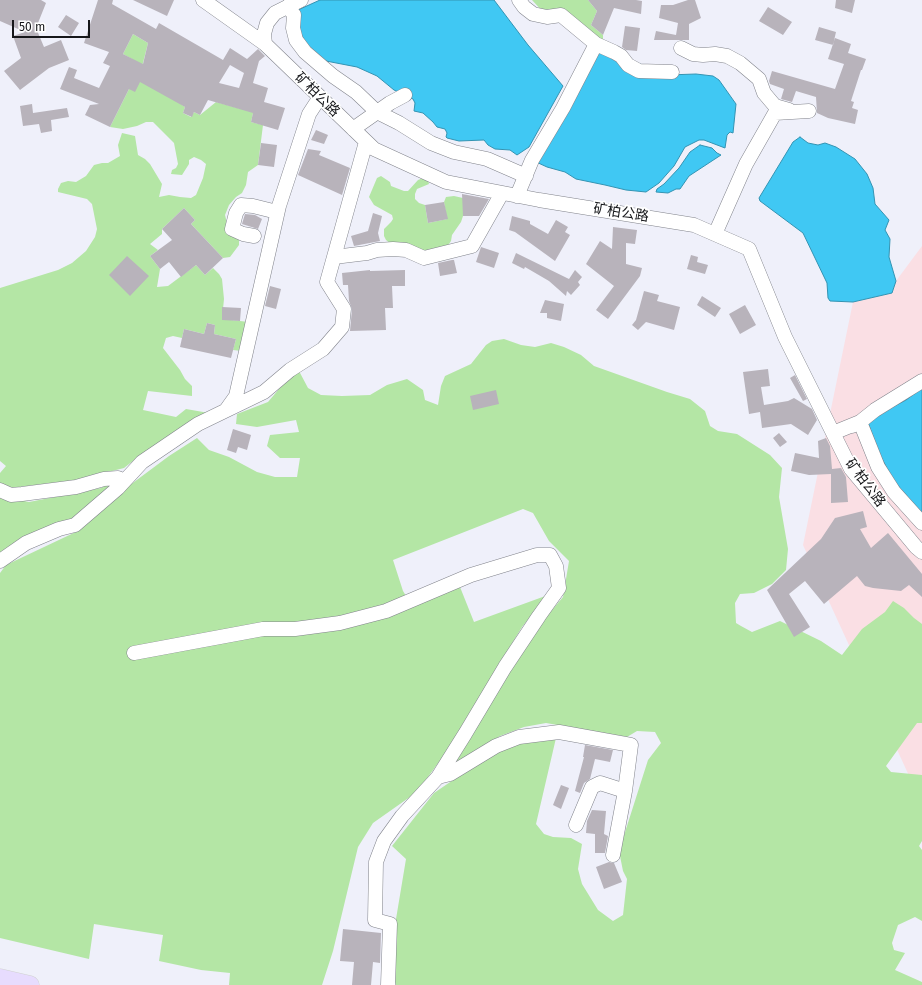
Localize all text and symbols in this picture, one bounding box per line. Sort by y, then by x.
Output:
scale bar [14,12,92,38]
text: 50 m [19,20,45,34]
street label: 矿柏公路 [291,70,343,120]
street label: 矿柏公路 [592,200,650,226]
street label: 矿柏公路 [841,456,889,510]

